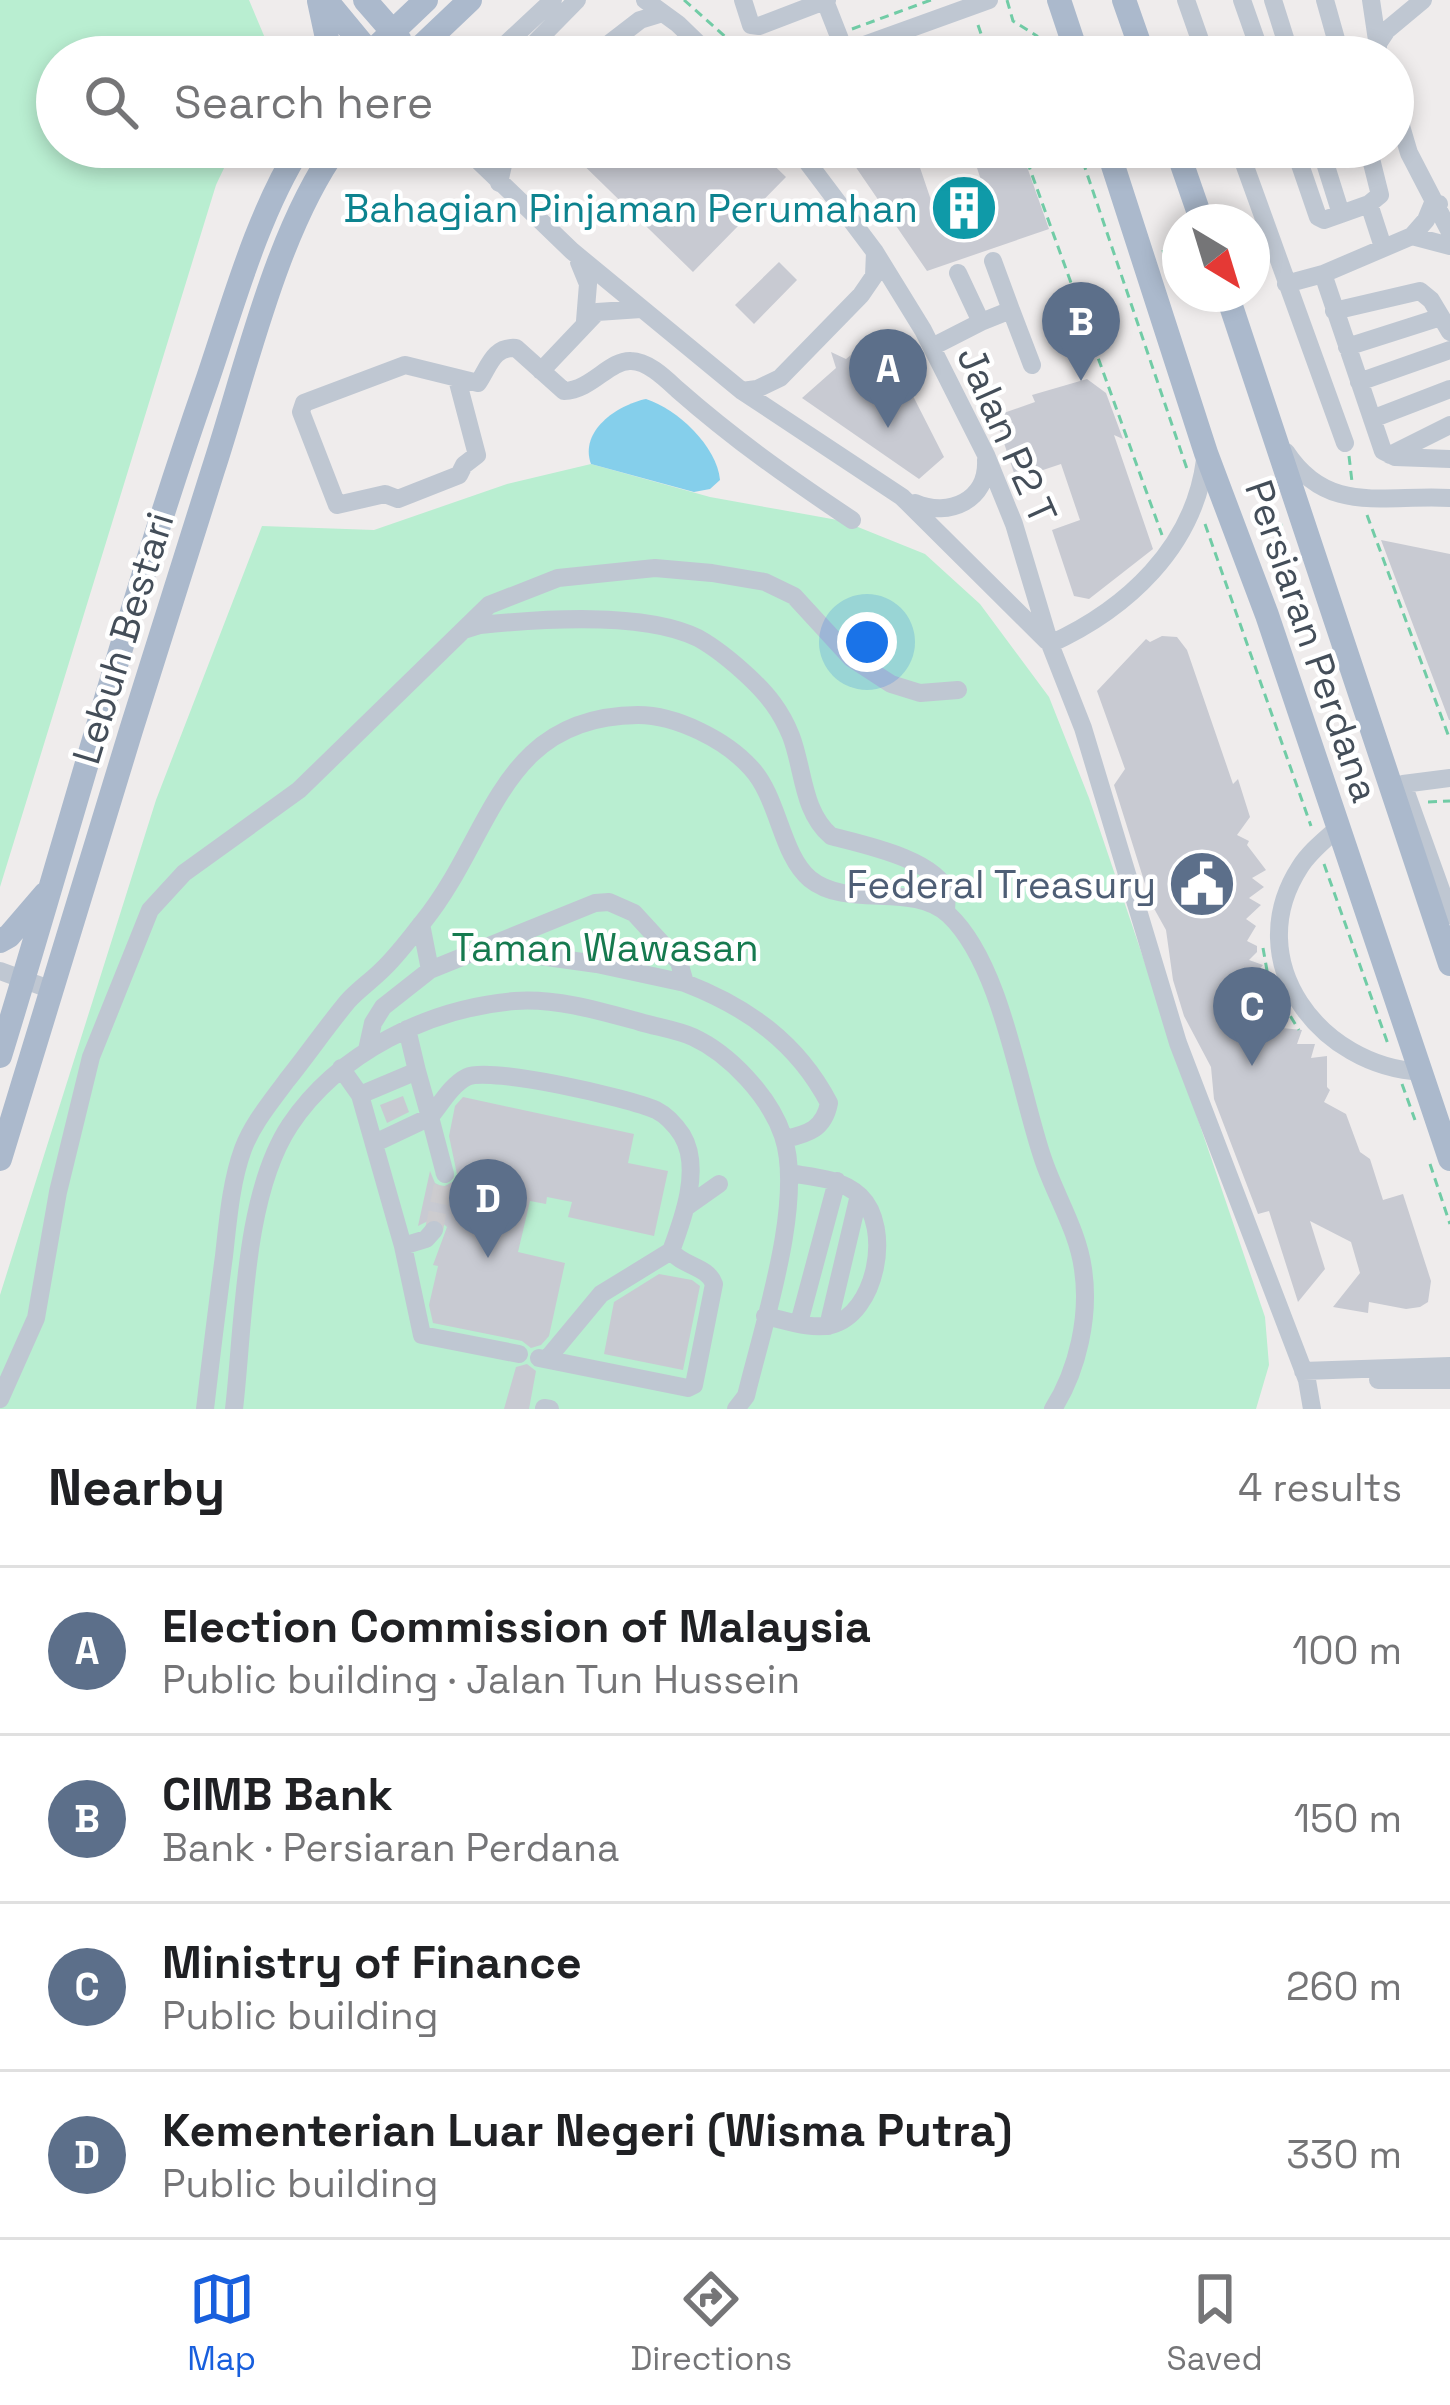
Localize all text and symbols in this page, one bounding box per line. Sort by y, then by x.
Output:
search box [36,36,1414,168]
icon: search [78,69,144,135]
text: Search here [174,74,433,131]
building icon: Bahagian Pinjaman Perumahan [929,173,999,243]
place label: Bahagian Pinjaman Perumahan [344,184,918,233]
north arrow [1162,204,1270,312]
pin: B [1042,282,1120,381]
pin: A [849,329,927,428]
street label: Jalan P2 T [946,339,1068,531]
street label: Persiaran Perdana [1234,474,1390,808]
street label: Lebuh Bestari [61,506,185,770]
your location [837,612,897,672]
public building icon: Federal Treasury [1167,849,1237,919]
place label: Federal Treasury [847,860,1156,909]
park label: Taman Wawasan [451,923,759,972]
pin: C [1213,967,1291,1066]
pin: D [449,1159,527,1258]
text: Nearby [48,1455,225,1520]
text: 4 results [1238,1463,1402,1512]
text: Election Commission of Malaysia [162,1598,871,1655]
text: A [75,1626,99,1675]
text: 100 m [1292,1626,1402,1675]
text: Public building · Jalan Tun Hussein [162,1655,800,1704]
text: CIMB Bank [162,1766,393,1823]
text: B [74,1794,100,1843]
text: 150 m [1294,1794,1402,1843]
text: Bank · Persiaran Perdana [162,1823,619,1872]
text: Ministry of Finance [162,1934,582,1991]
text: C [74,1962,100,2011]
text: 260 m [1286,1962,1402,2011]
text: Public building [162,1991,439,2040]
text: Kementerian Luar Negeri (Wisma Putra) [162,2102,1012,2159]
text: D [74,2130,100,2179]
text: 330 m [1286,2130,1402,2179]
text: Public building [162,2159,439,2208]
tab: Map [187,2266,256,2380]
tab: Directions [630,2266,792,2380]
tab: Saved [1167,2266,1263,2380]

